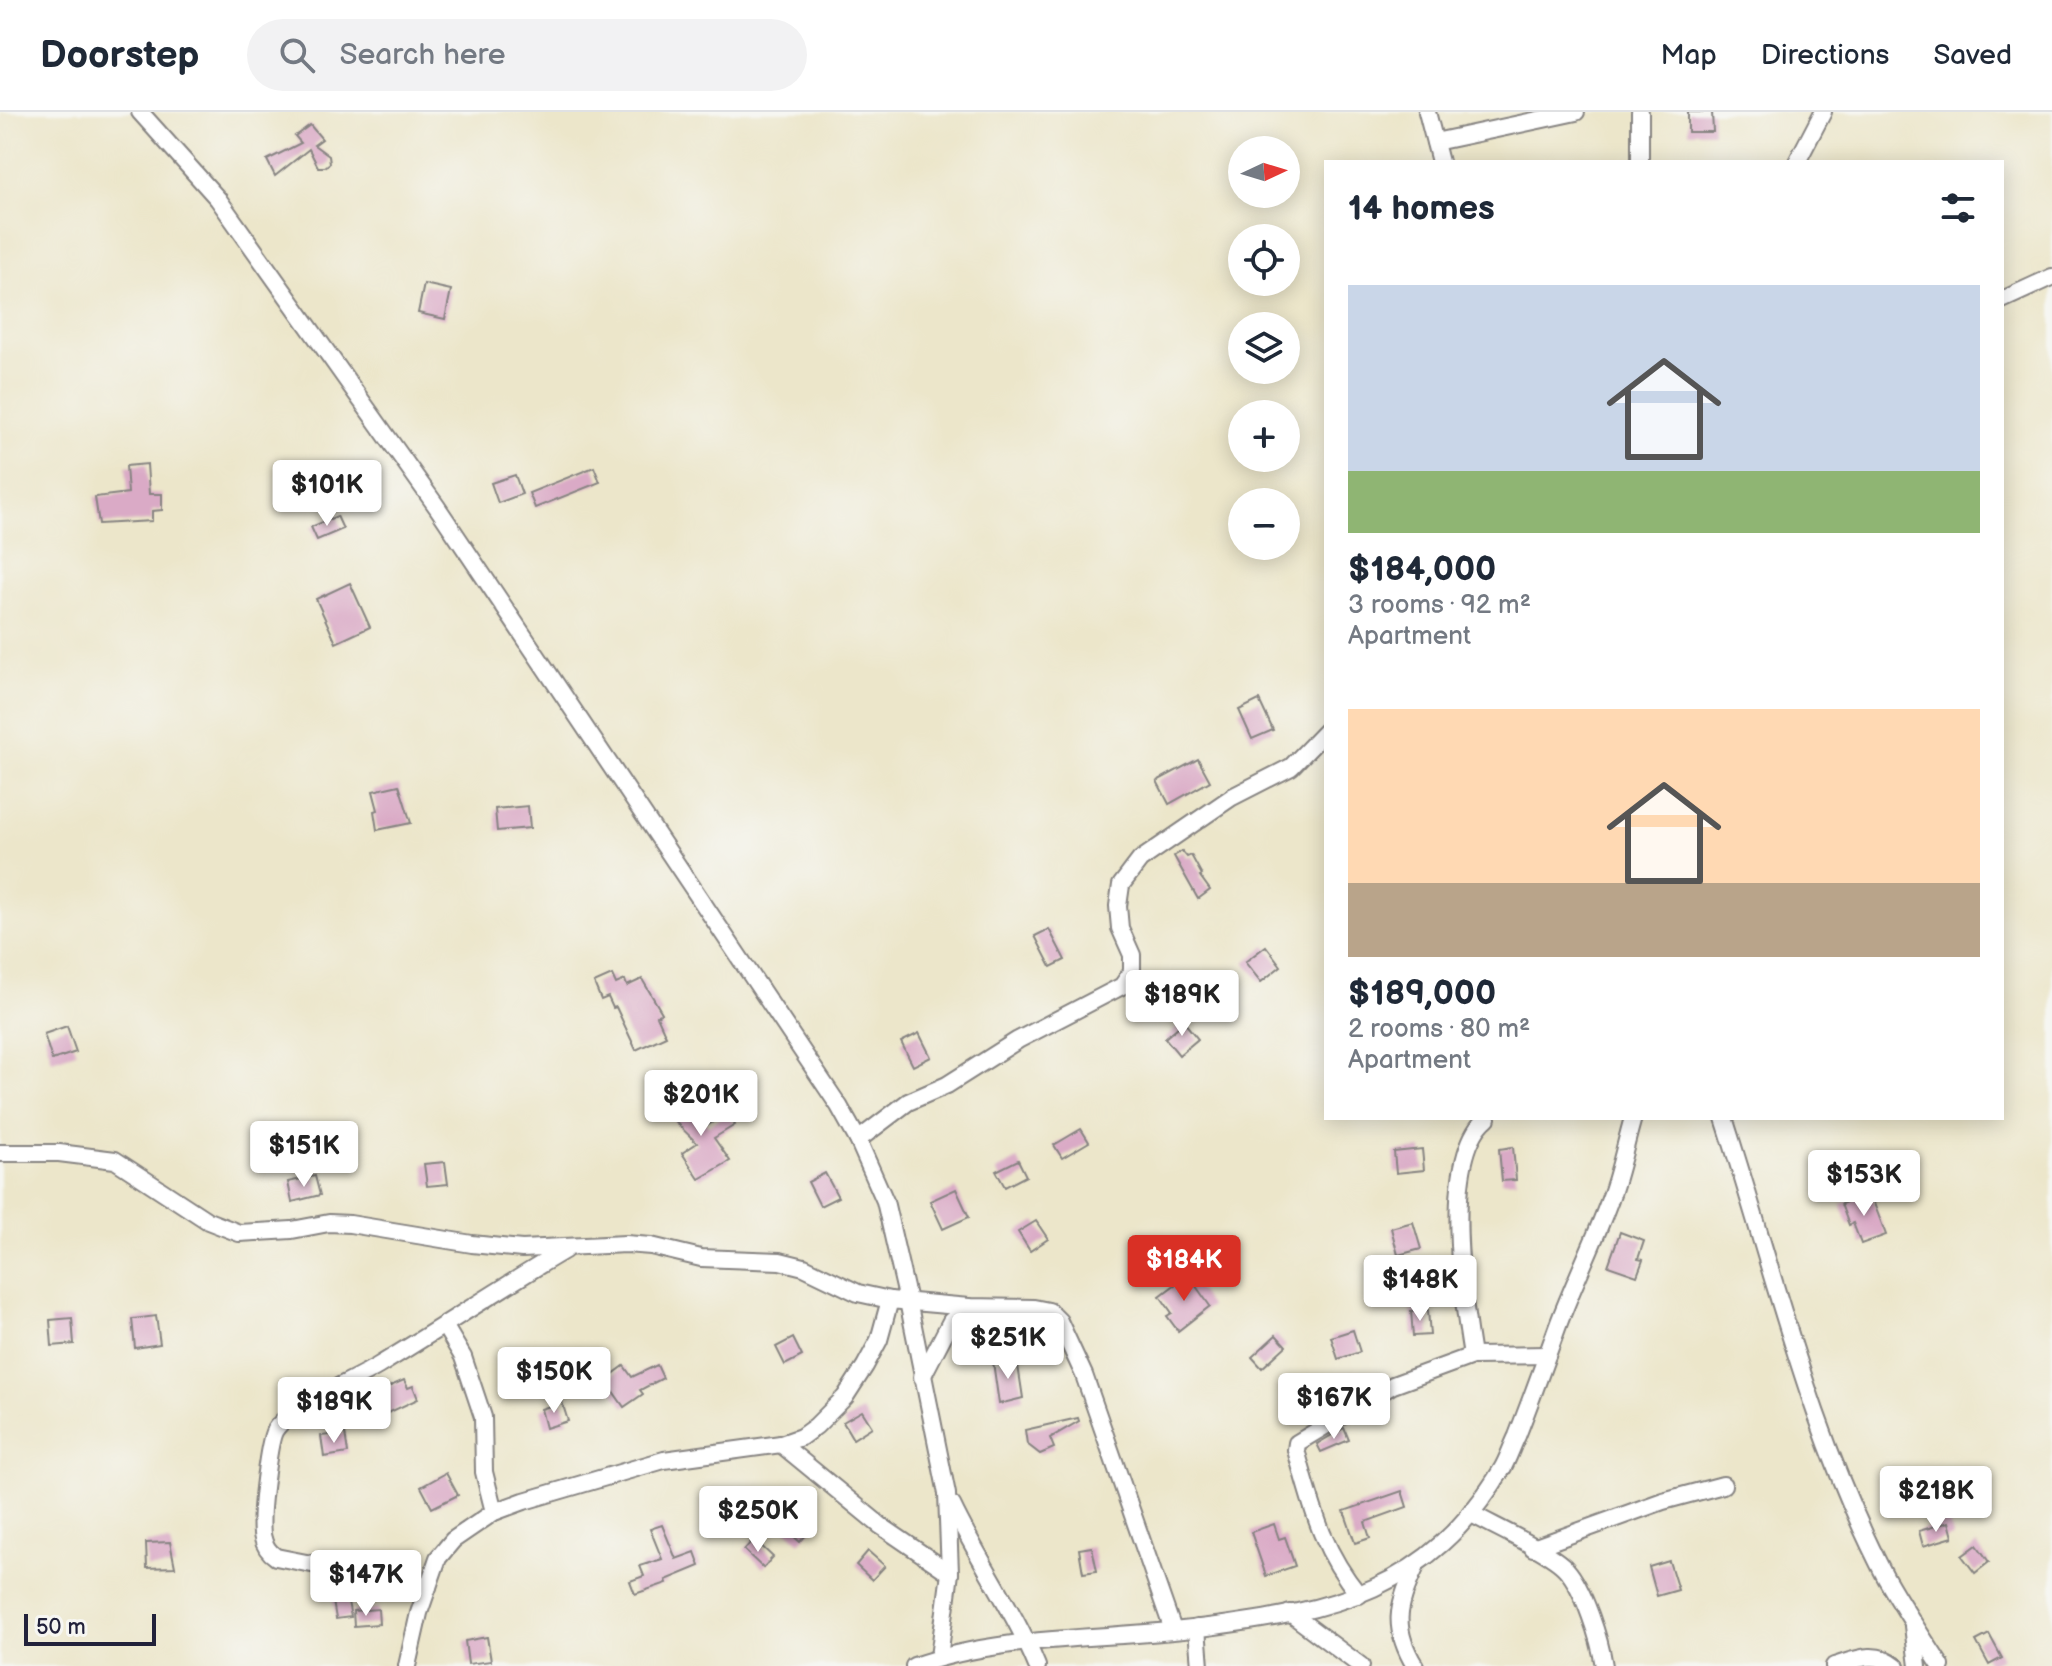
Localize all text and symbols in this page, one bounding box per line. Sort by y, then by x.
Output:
search box [247,19,807,91]
text: Doorstep [40,33,199,78]
icon: search [275,33,319,77]
text: Search here [339,37,506,73]
text: Map [1660,39,1717,72]
text: Directions [1761,39,1889,72]
text: Saved [1933,39,2012,72]
north arrow [1228,136,1300,208]
map controls [1228,136,1300,560]
icon: filters [1936,186,1980,230]
text: 14 homes [1348,188,1495,229]
button: locate [1228,224,1300,296]
button: layers [1228,312,1300,384]
icon: home [1592,337,1736,481]
button: + [1228,400,1300,472]
pin: $101K [271,460,383,528]
text: $101K [291,470,363,501]
button: − [1228,488,1300,560]
text: $184,000 [1348,549,1496,590]
text: 3 rooms · 92 m² [1348,590,1531,621]
text: Apartment [1348,621,1471,652]
icon: home [1592,761,1736,905]
pin: $189K [1126,970,1238,1038]
text: $189,000 [1348,973,1496,1014]
text: $189K [1144,980,1220,1011]
text: 2 rooms · 80 m² [1348,1014,1530,1045]
text: Apartment [1348,1045,1471,1076]
pin: $201K [645,1070,757,1138]
text: $201K [662,1080,740,1111]
pin: $151K [248,1121,360,1189]
text: $151K [268,1131,340,1162]
pin: $153K [1808,1150,1920,1218]
text: $153K [1826,1160,1902,1191]
pin: $184K [1128,1235,1240,1303]
text: $184K [1146,1245,1222,1276]
pin: $148K [1364,1255,1476,1323]
text: $148K [1382,1265,1458,1296]
pin: $251K [952,1313,1064,1381]
text: $251K [970,1323,1046,1354]
pin: $150K [498,1347,610,1415]
text: $150K [516,1357,592,1388]
pin: $167K [1278,1373,1390,1441]
pin: $189K [278,1377,390,1445]
text: $167K [1296,1383,1372,1414]
text: $189K [296,1387,372,1418]
pin: $218K [1880,1466,1992,1534]
text: $218K [1898,1476,1974,1507]
pin: $250K [702,1486,814,1554]
text: $250K [717,1496,799,1527]
pin: $147K [310,1550,422,1618]
text: $147K [328,1560,404,1591]
scale bar [24,1610,156,1646]
text: 50 m [36,1614,86,1641]

